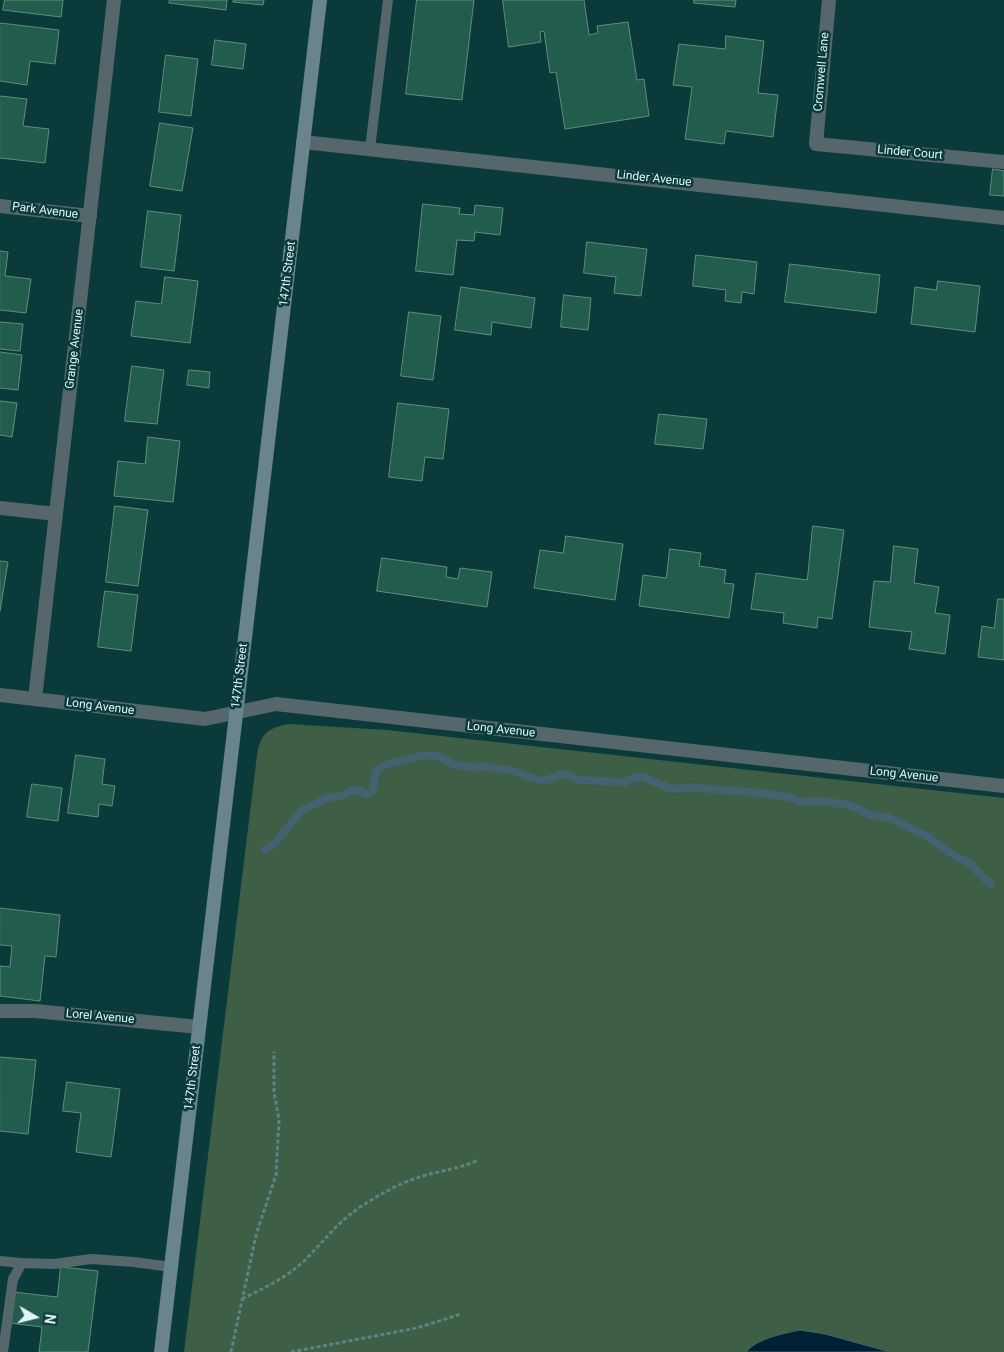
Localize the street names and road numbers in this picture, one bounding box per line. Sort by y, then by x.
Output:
street label: Cromwell Lane [811,32,833,112]
street label: Linder Court [877,143,943,163]
street label: Linder Avenue [616,168,692,190]
street label: Park Avenue [11,200,79,222]
street label: 147th Street [277,241,299,307]
street label: Grange Avenue [63,308,87,390]
street label: 147th Street [229,643,251,709]
street label: Long Avenue [65,696,135,718]
street label: Long Avenue [466,719,536,741]
street label: Long Avenue [869,764,939,786]
street label: Lorel Avenue [65,1007,135,1027]
street label: 147th Street [182,1045,204,1111]

